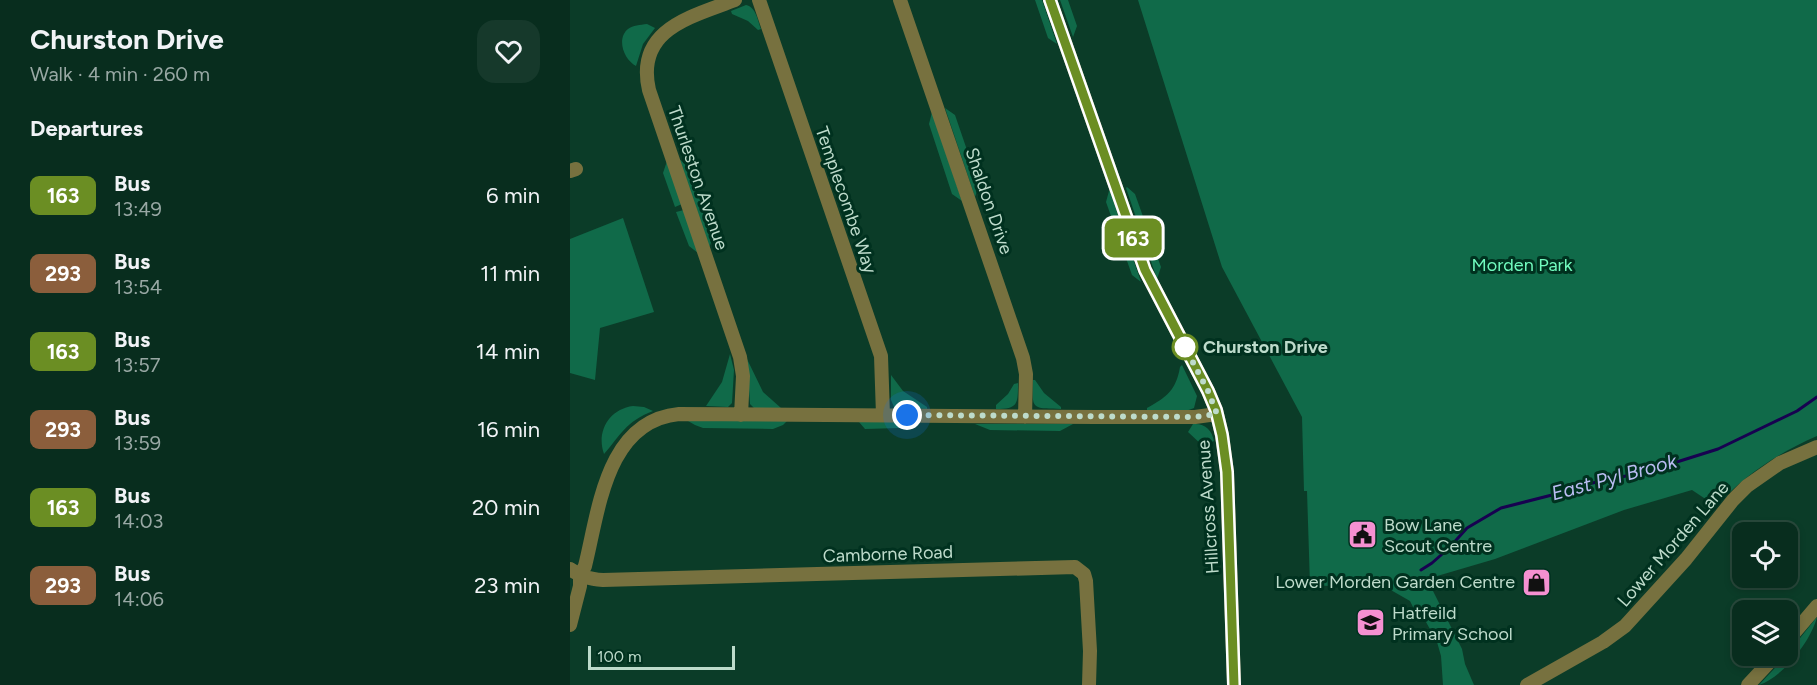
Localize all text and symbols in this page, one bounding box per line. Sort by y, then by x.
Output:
button: heart [477,20,540,83]
text: Churston Drive [30,22,224,56]
text: Walk · 4 min · 260 m [30,62,210,86]
street label: Thurleston Avenue [663,103,733,253]
text: Departures [30,115,143,142]
street label: Templecombe Way [811,124,882,277]
street label: Shaldon Drive [960,145,1018,257]
text: Bus [114,170,150,197]
text: 6 min [486,182,540,209]
text: 163 [47,183,79,208]
text: 13:49 [114,197,162,221]
line badge: 163 [1098,218,1168,258]
text: 163 [1117,226,1149,251]
text: Bus [114,248,150,275]
park label: Morden Park [1472,254,1573,276]
text: 11 min [480,260,540,287]
text: 293 [45,261,81,286]
text: 13:54 [114,275,162,299]
text: Bus [114,326,150,353]
marker: Churston Drive [1172,334,1198,360]
place label: Churston Drive [1203,336,1328,358]
text: 14 min [476,338,540,365]
text: 163 [47,339,79,364]
text: 13:57 [114,353,160,377]
your location [892,400,922,430]
text: Bus [114,404,150,431]
text: 16 min [477,416,540,443]
text: 293 [45,417,81,442]
text: 13:59 [114,431,161,455]
street label: Hillcross Avenue [1192,439,1224,575]
water label: East Pyl Brook [1549,448,1681,505]
street label: Lower Morden Lane [1613,477,1734,611]
text: Bus [114,482,150,509]
text: 20 min [472,494,540,521]
text: 163 [47,495,79,520]
text: 14:03 [114,509,163,533]
place label: Bow Lane Scout Centre [1384,514,1492,557]
public building icon: Bow Lane Scout Centre [1347,519,1379,551]
map controls [1732,522,1798,666]
button: locate [1732,522,1798,588]
street label: Camborne Road [822,541,954,567]
text: Bus [114,560,150,587]
shop icon: Lower Morden Garden Centre [1520,566,1552,598]
place label: Lower Morden Garden Centre [1275,571,1515,593]
text: 23 min [474,572,540,599]
text: 293 [45,573,81,598]
text: 14:06 [114,587,164,611]
button: layers [1732,600,1798,666]
place label: Hatfeild Primary School [1392,602,1513,645]
school or university icon: Hatfeild Primary School [1355,607,1387,639]
scale bar [588,643,735,670]
text: 100 m [597,647,642,666]

